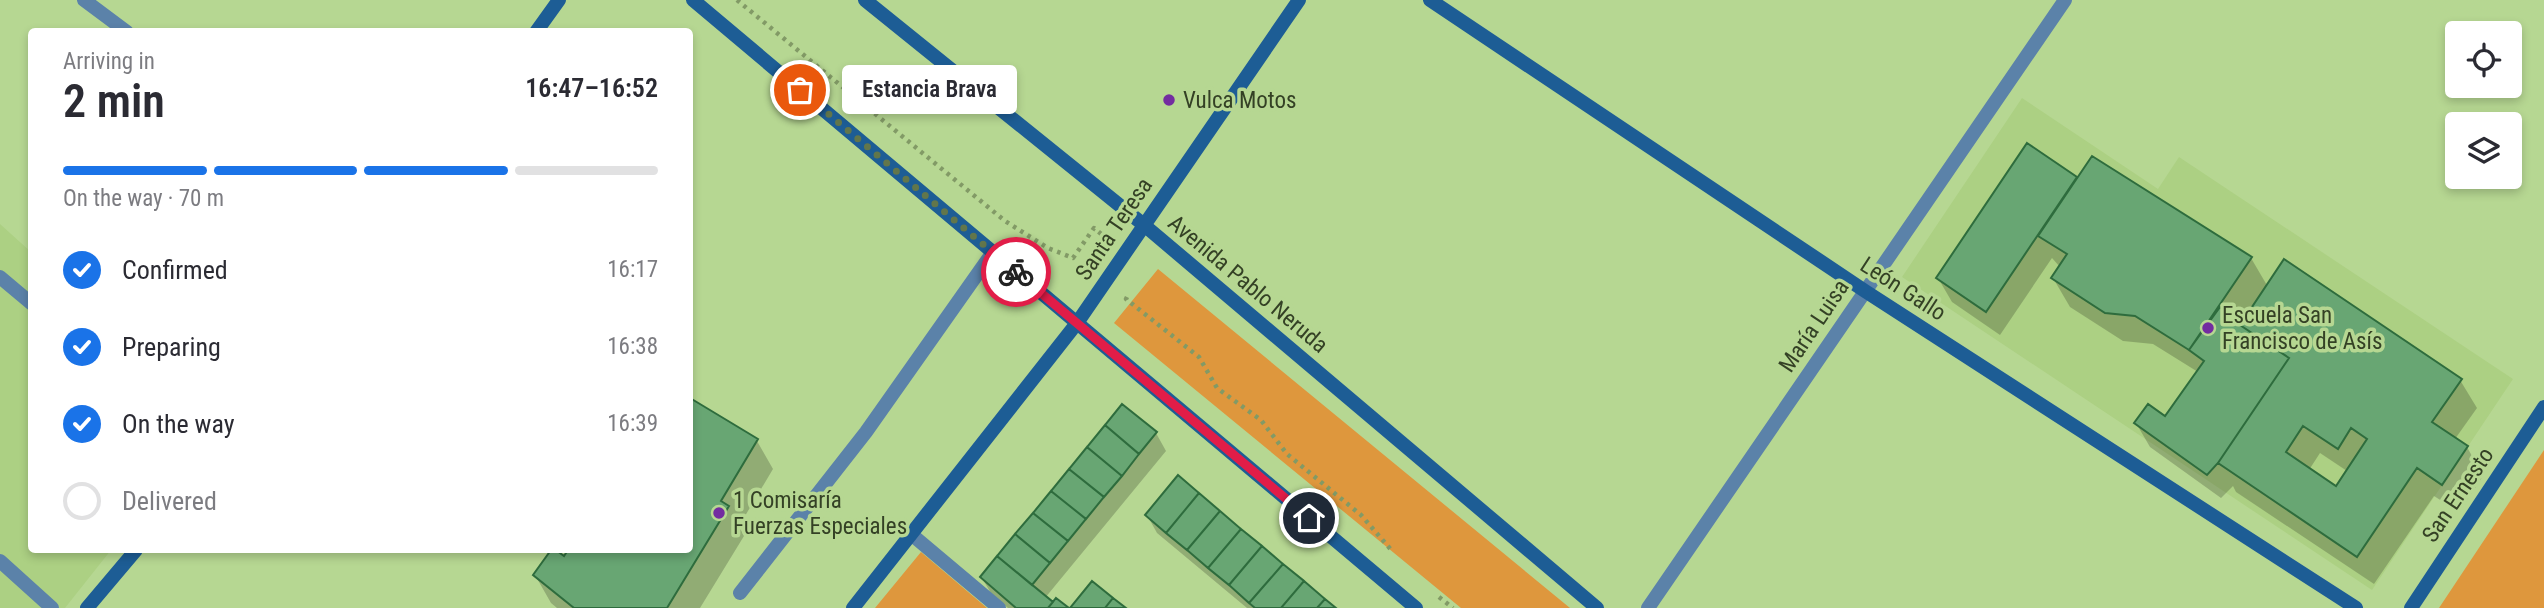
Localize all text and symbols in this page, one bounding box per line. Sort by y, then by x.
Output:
map controls [2445,21,2522,189]
button: locate [2445,21,2522,98]
text: Arriving in [63,48,155,75]
pin [770,60,830,120]
callout: Estancia Brava [842,66,1017,114]
icon: bag [781,71,819,109]
text: 16:47–16:52 [525,73,658,103]
text: 2 min [63,74,165,128]
text: Estancia Brava [862,76,997,103]
place label: Vulca Motos [1183,87,1296,114]
marker: Vulca Motos [1161,92,1177,108]
button: layers [2445,112,2522,189]
street label: Santa Teresa [1070,173,1158,285]
text: On the way · 70 m [63,185,224,212]
street label: Avenida Pablo Neruda [1163,209,1333,359]
courier [981,237,1051,307]
icon: check [63,251,101,289]
street label: León Gallo [1855,251,1951,327]
icon: bike [997,253,1035,291]
text: Confirmed [122,255,228,285]
text: 16:17 [607,256,658,283]
street label: María Luisa [1773,275,1855,377]
place label: Escuela San Francisco de Asís [2222,302,2382,355]
marker: Escuela San Francisco de Asís [2200,320,2216,336]
icon: check [63,328,101,366]
text: Preparing [122,332,221,362]
text: 16:38 [607,333,658,360]
icon: check [63,405,101,443]
text: On the way [122,409,235,439]
text: 16:39 [607,410,658,437]
street label: San Ernesto [2417,443,2499,547]
text: Delivered [122,486,217,516]
place label: 1 Comisaría Fuerzas Especiales [733,487,907,540]
pin [1279,488,1339,548]
icon: home [1290,499,1328,537]
marker: 1 Comisaría Fuerzas Especiales [711,505,727,521]

